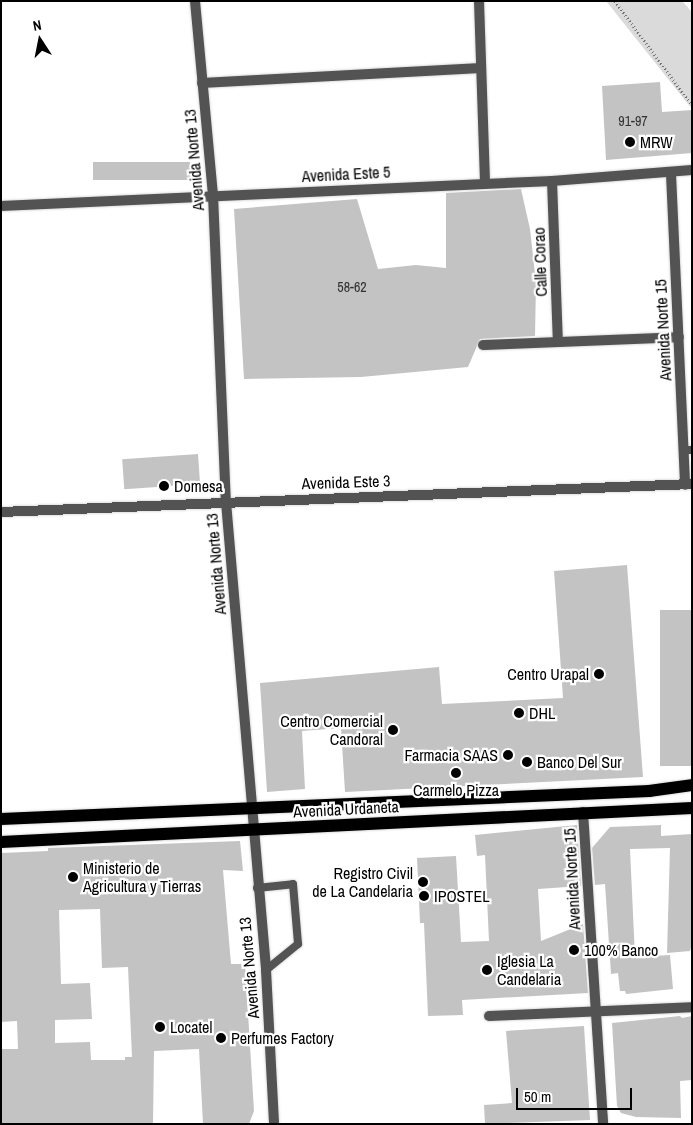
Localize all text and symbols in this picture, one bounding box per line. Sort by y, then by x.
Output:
north arrow [15,15,65,65]
text: N [31,16,43,35]
street label: Avenida Norte 13 [180,108,208,212]
house number: 91-97 [618,113,648,129]
place label: MRW [640,132,673,152]
marker: MRW [624,136,636,148]
street label: Avenida Este 5 [301,162,391,186]
street label: Calle Corao [529,227,551,297]
house number: 58-62 [337,279,367,295]
street label: Avenida Norte 15 [651,279,675,381]
street label: Avenida Este 3 [301,471,391,493]
place label: Domesa [174,476,223,496]
marker: Domesa [158,480,170,492]
street label: Avenida Norte 13 [202,512,230,616]
place label: Centro Urapal [507,664,589,684]
marker: Centro Urapal [593,668,605,680]
place label: DHL [529,703,555,723]
marker: DHL [513,707,525,719]
place label: Centro Comercial Candoral [280,711,383,749]
marker: Centro Comercial Candoral [387,724,399,736]
place label: Farmacia SAAS [405,745,498,765]
marker: Farmacia SAAS [502,749,514,761]
place label: Banco Del Sur [537,752,622,772]
marker: Banco Del Sur [521,756,533,768]
marker: Carmelo Pizza [450,767,462,779]
place label: Carmelo Pizza [413,780,499,800]
street label: Avenida Urdaneta [293,797,399,821]
street label: Avenida Norte 15 [560,828,584,930]
place label: Ministerio de Agricultura y Tierras [83,858,202,896]
place label: Registro Civil de La Candelaria [312,863,413,901]
marker: Ministerio de Agricultura y Tierras [67,871,79,883]
marker: Registro Civil de La Candelaria [417,876,429,888]
place label: IPOSTEL [434,886,489,906]
marker: IPOSTEL [418,890,430,902]
street label: Avenida Norte 13 [235,916,263,1020]
place label: 100% Banco [584,940,658,960]
marker: 100% Banco [568,944,580,956]
place label: Iglesia La Candelaria [497,951,561,989]
marker: Iglesia La Candelaria [481,964,493,976]
place label: Locatel [170,1017,212,1037]
marker: Locatel [154,1021,166,1033]
place label: Perfumes Factory [231,1028,334,1048]
marker: Perfumes Factory [215,1032,227,1044]
scale bar [518,1078,634,1110]
text: 50 m [524,1086,551,1107]

